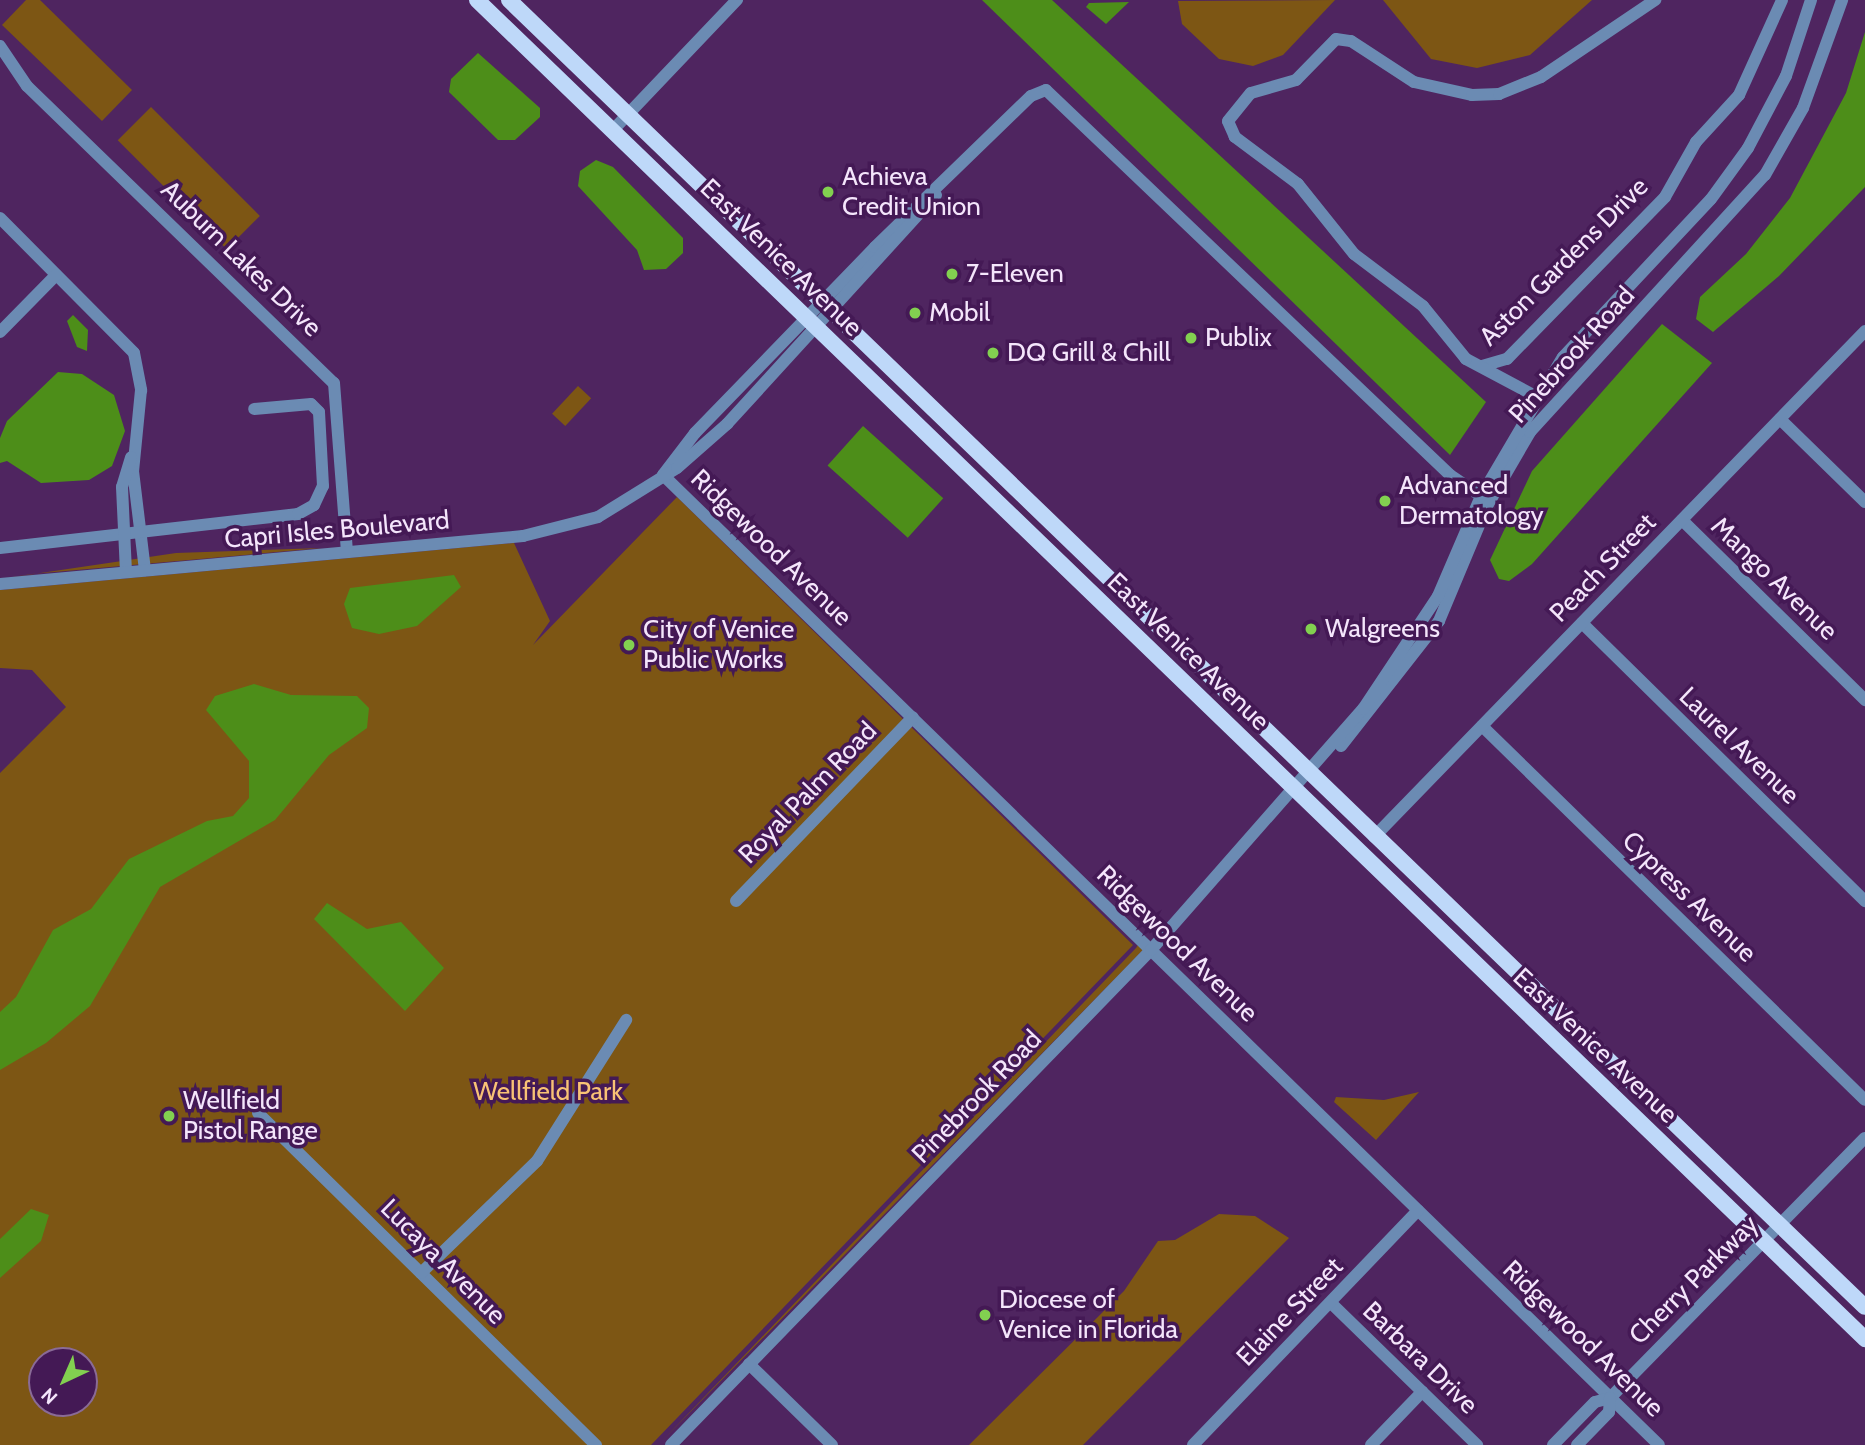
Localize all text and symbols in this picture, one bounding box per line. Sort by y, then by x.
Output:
place label: Achieva Credit Union [842,161,981,222]
street label: Aston Gardens Drive [1473,171,1655,353]
street label: East Venice Avenue [694,173,868,343]
street label: Auburn Lakes Drive [154,175,328,343]
marker: Achieva Credit Union [820,184,836,200]
place label: 7-Eleven [966,258,1064,290]
marker: 7-Eleven [944,266,960,282]
street label: Pinebrook Road [1503,280,1641,430]
place label: Mobil [929,297,990,329]
marker: Mobil [907,305,923,321]
place label: Publix [1205,322,1272,354]
marker: Publix [1183,330,1199,346]
place label: DQ Grill & Chill [1007,337,1171,369]
marker: DQ Grill & Chill [985,345,1001,361]
street label: Ridgewood Avenue [684,463,858,633]
place label: Advanced Dermatology [1399,470,1544,532]
marker: Advanced Dermatology [1377,493,1393,509]
street label: Capri Isles Boulevard [223,505,451,555]
street label: Peach Street [1544,507,1662,629]
street label: Mango Avenue [1704,511,1844,647]
street label: East Venice Avenue [1101,567,1275,737]
place label: Walgreens [1325,613,1440,645]
place label: City of Venice Public Works [643,614,794,676]
marker: Walgreens [1303,621,1319,637]
marker: City of Venice Public Works [621,637,637,653]
street label: Laurel Avenue [1673,681,1805,811]
street label: Royal Palm Road [733,716,883,870]
street label: Cypress Avenue [1615,825,1763,969]
street label: Ridgewood Avenue [1090,859,1264,1029]
street label: East Venice Avenue [1506,962,1684,1130]
street label: Pinebrook Road [906,1024,1048,1170]
park label: Wellfield Park [473,1076,623,1108]
place label: Wellfield Pistol Range [183,1085,318,1146]
marker: Wellfield Pistol Range [161,1108,177,1124]
street label: Lucaya Avenue [374,1193,512,1331]
street label: Cherry Parkway [1623,1209,1765,1351]
street label: Elaine Street [1230,1251,1350,1373]
street label: Ridgewood Avenue [1496,1254,1670,1424]
place label: Diocese of Venice in Florida [999,1284,1178,1346]
street label: Barbara Drive [1356,1295,1484,1421]
marker: Diocese of Venice in Florida [977,1307,993,1323]
north arrow [28,1347,98,1417]
text: N [37,1383,62,1409]

